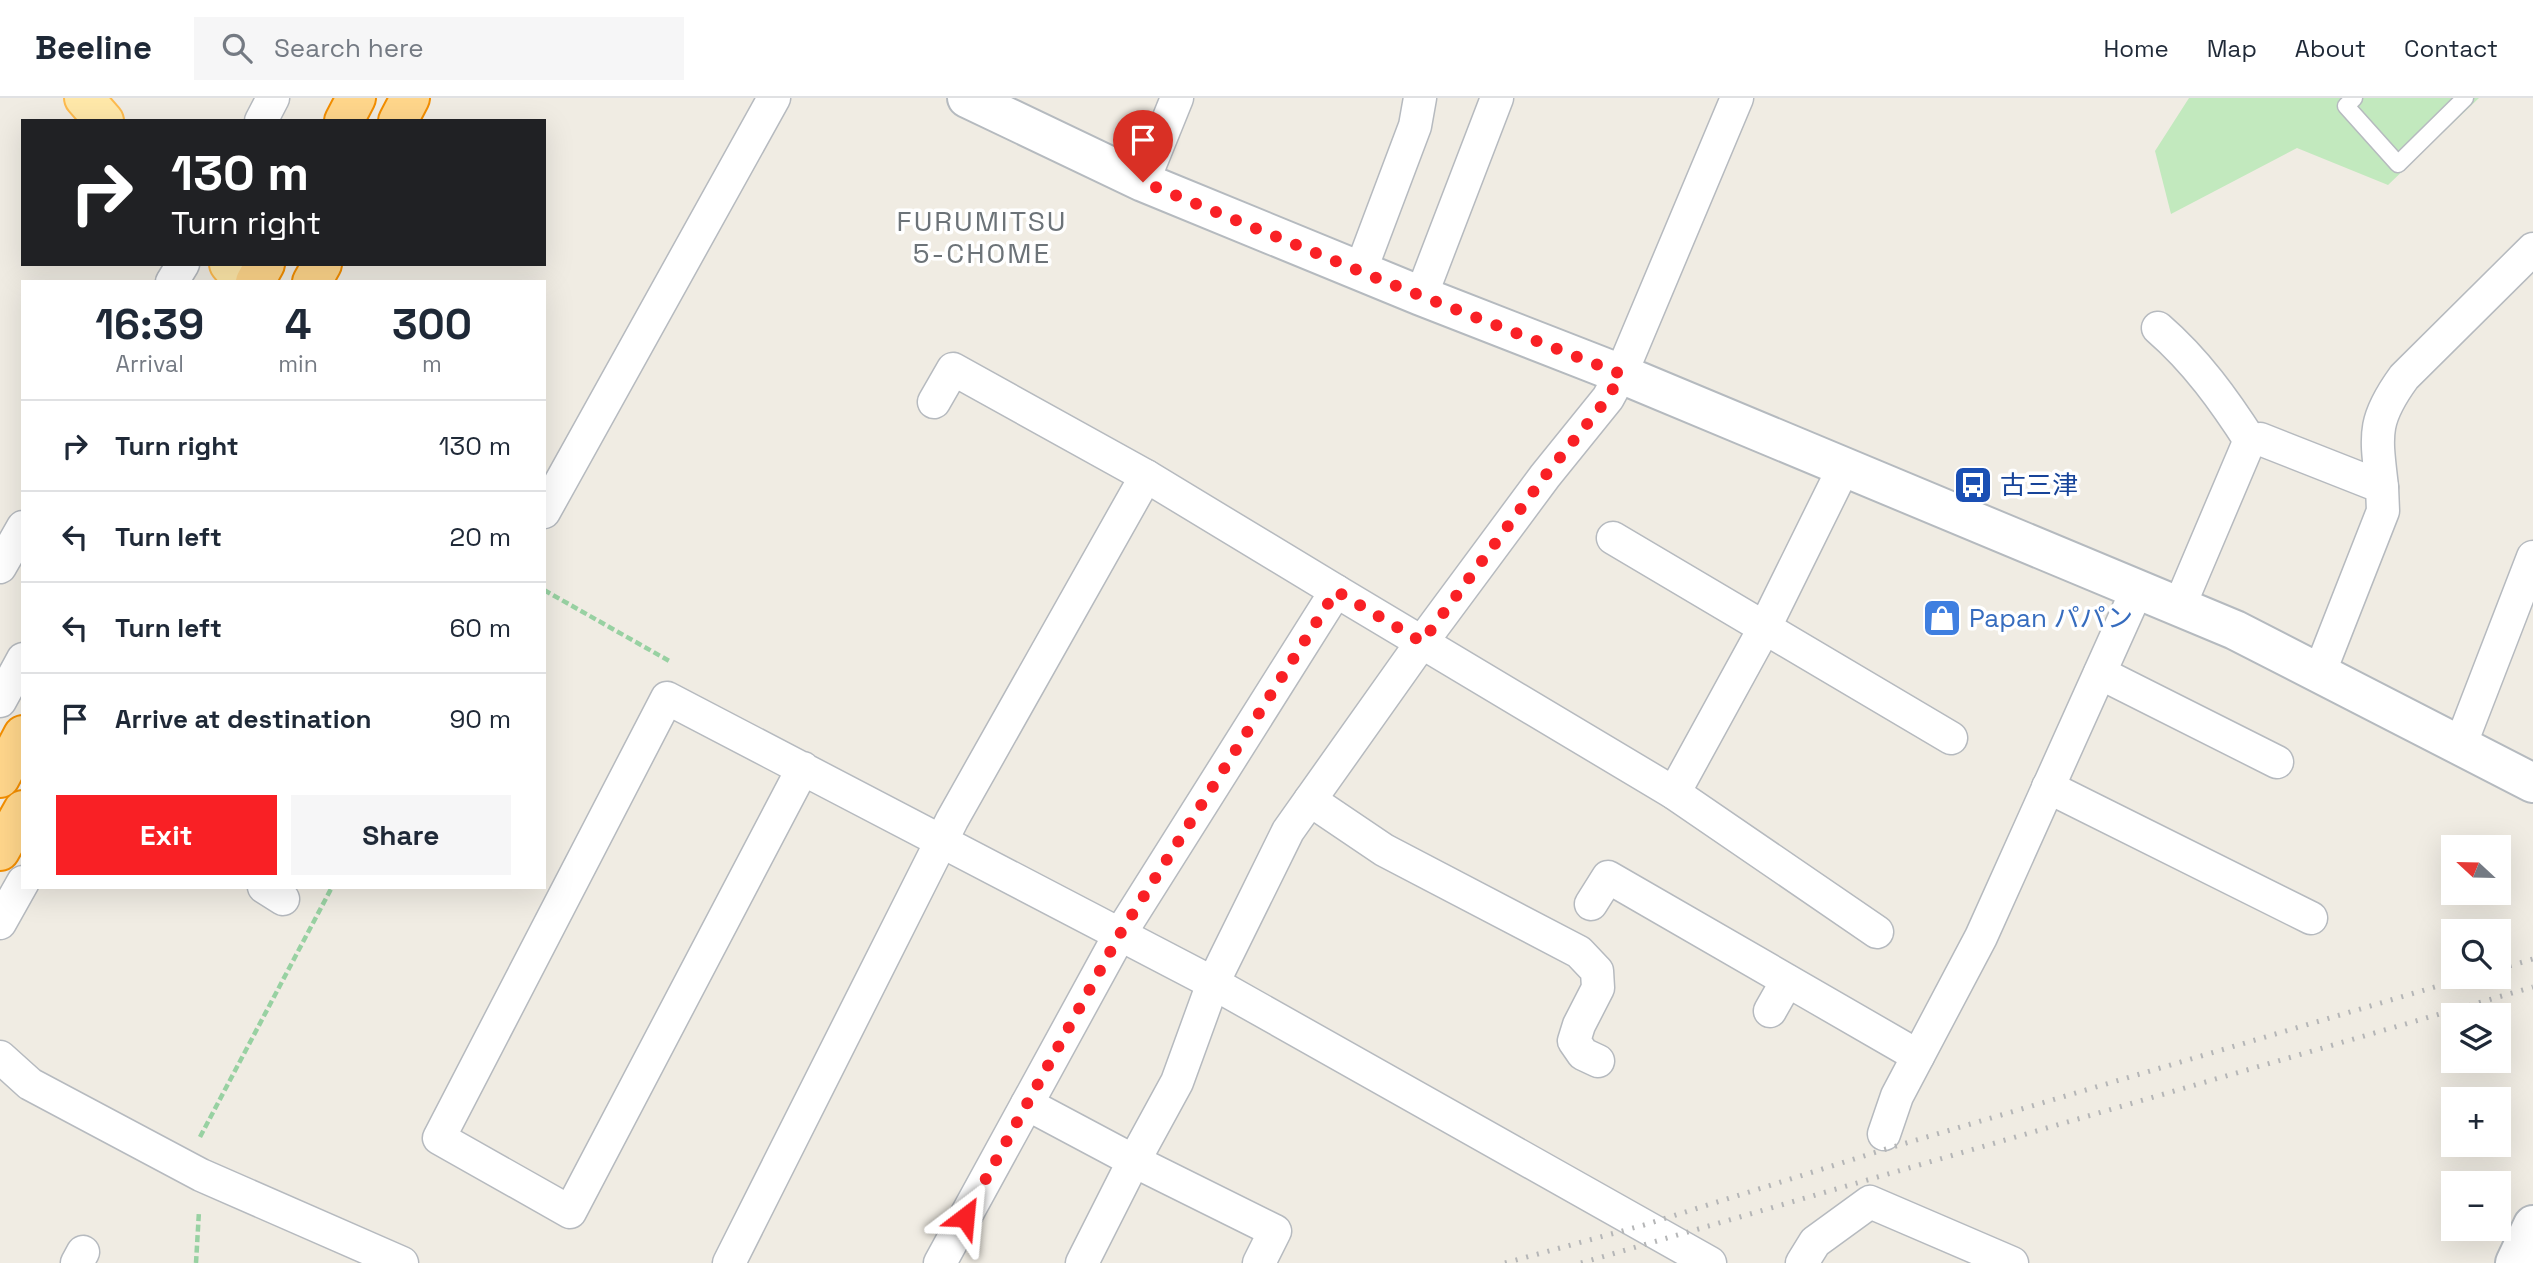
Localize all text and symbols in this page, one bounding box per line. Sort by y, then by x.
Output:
search box [194,17,684,80]
text: Beeline [35,27,152,69]
icon: search [218,29,256,67]
text: Search here [274,31,424,65]
text: Home [2103,33,2169,64]
text: Map [2207,33,2257,64]
text: About [2295,33,2366,64]
text: Contact [2404,33,2498,64]
pin [1113,110,1173,182]
icon: arrive [1124,121,1162,159]
text: 130 m [171,142,309,204]
icon: right [56,147,147,238]
text: Turn right [171,203,321,243]
district label: FURUMITSU 5-CHOME [897,203,1067,271]
text: 16:39 [95,298,204,351]
text: 4 [285,298,311,351]
text: 300 [392,298,472,351]
text: Arrival [115,349,184,379]
text: min [278,349,318,379]
text: m [422,349,442,379]
icon: right [56,427,94,465]
text: Turn right [115,429,239,463]
text: 130 m [439,429,511,463]
bus stop icon: 古三津 [1952,464,1994,506]
place label: 古三津 [2000,468,2078,502]
icon: left [56,518,94,556]
text: Turn left [115,520,222,554]
text: 20 m [450,520,511,554]
shop icon: Papan パパン [1921,597,1963,639]
place label: Papan パパン [1969,601,2133,635]
icon: left [56,609,94,647]
text: Turn left [115,611,222,645]
text: 60 m [449,611,511,645]
icon: arrive [56,700,94,738]
text: Arrive at destination [115,702,372,736]
text: 90 m [449,702,511,736]
button: Exit [56,795,277,875]
button: Share [291,795,511,875]
north arrow [2441,835,2511,905]
map controls [2441,835,2511,1241]
button: search [2441,919,2511,989]
button: layers [2441,1003,2511,1073]
button: + [2441,1087,2511,1157]
button: − [2441,1171,2511,1241]
position arrow [928,1180,1002,1254]

